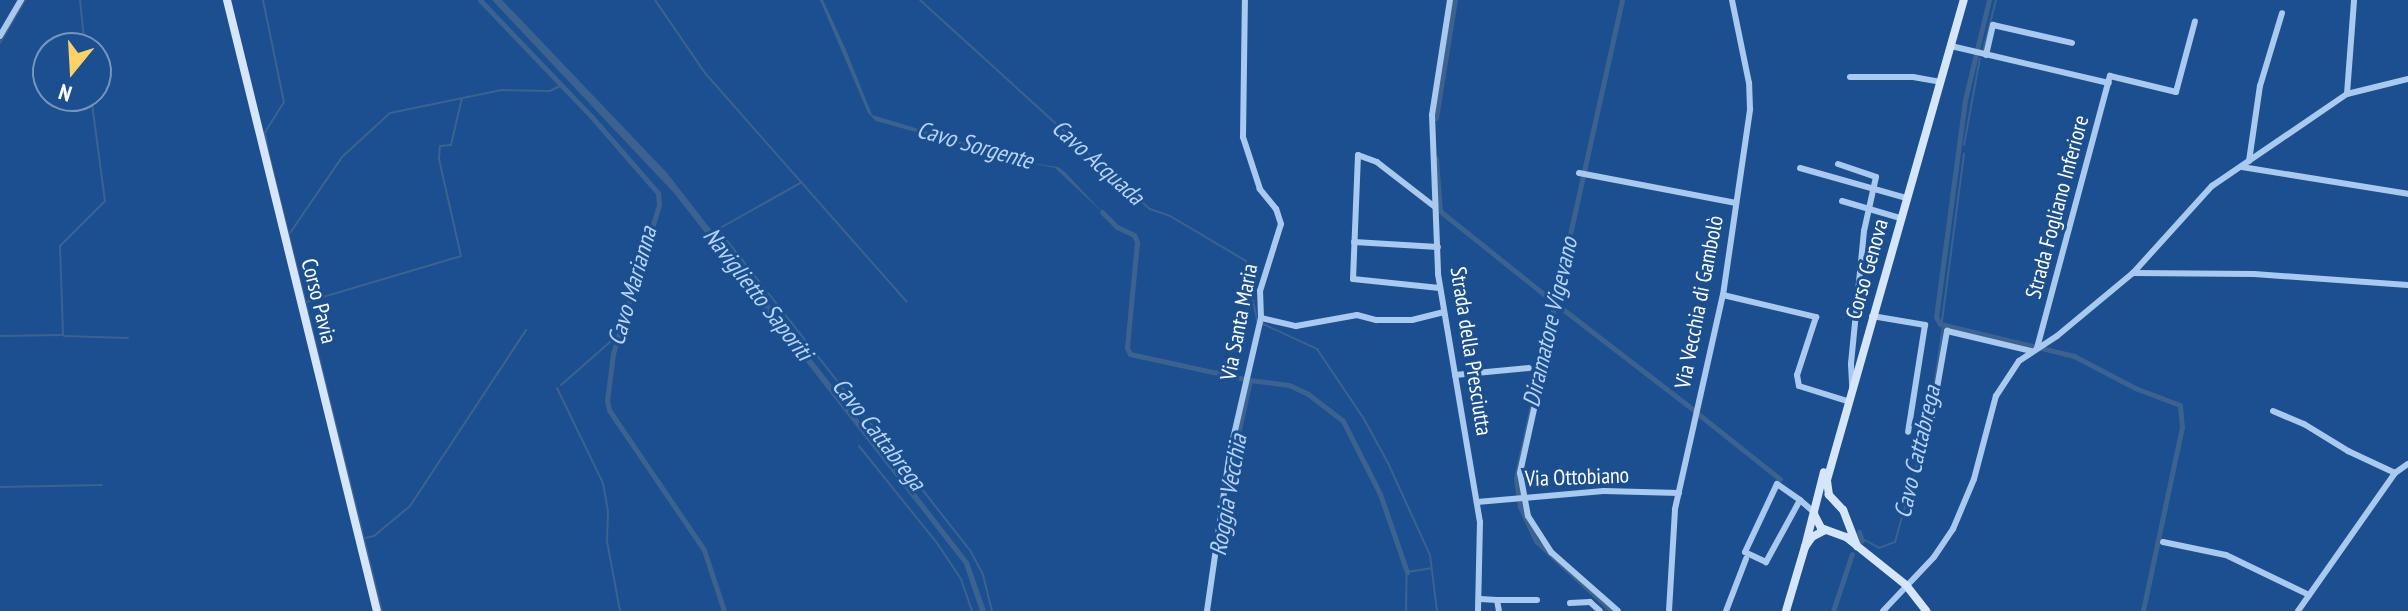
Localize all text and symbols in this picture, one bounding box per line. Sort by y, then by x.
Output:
north arrow [32,32,112,112]
text: N [55,78,75,108]
street label: Strada Fogliano Inferiore [2020,112,2094,302]
water label: Cavo Acquada [1046,113,1150,211]
water label: Cavo Sorgente [914,115,1036,175]
street label: Via Vecchia di Gambolò [1669,213,1729,391]
street label: Corso Genova [1840,216,1894,322]
water label: Naviglietto Saporiti [697,222,819,366]
water label: Cavo Marianna [601,223,663,349]
water label: Diramatore Vigevano [1516,234,1584,410]
street label: Corso Pavia [296,256,342,346]
street label: Via Santa Maria [1215,261,1263,383]
street label: Strada della Presciutta [1445,265,1497,437]
water label: Cavo Cattabrega [826,372,932,496]
water label: Cavo Cattabrega [1888,383,1946,521]
water label: Roggia Vecchia [1203,432,1253,558]
street label: Via Ottobiano [1524,462,1630,492]

